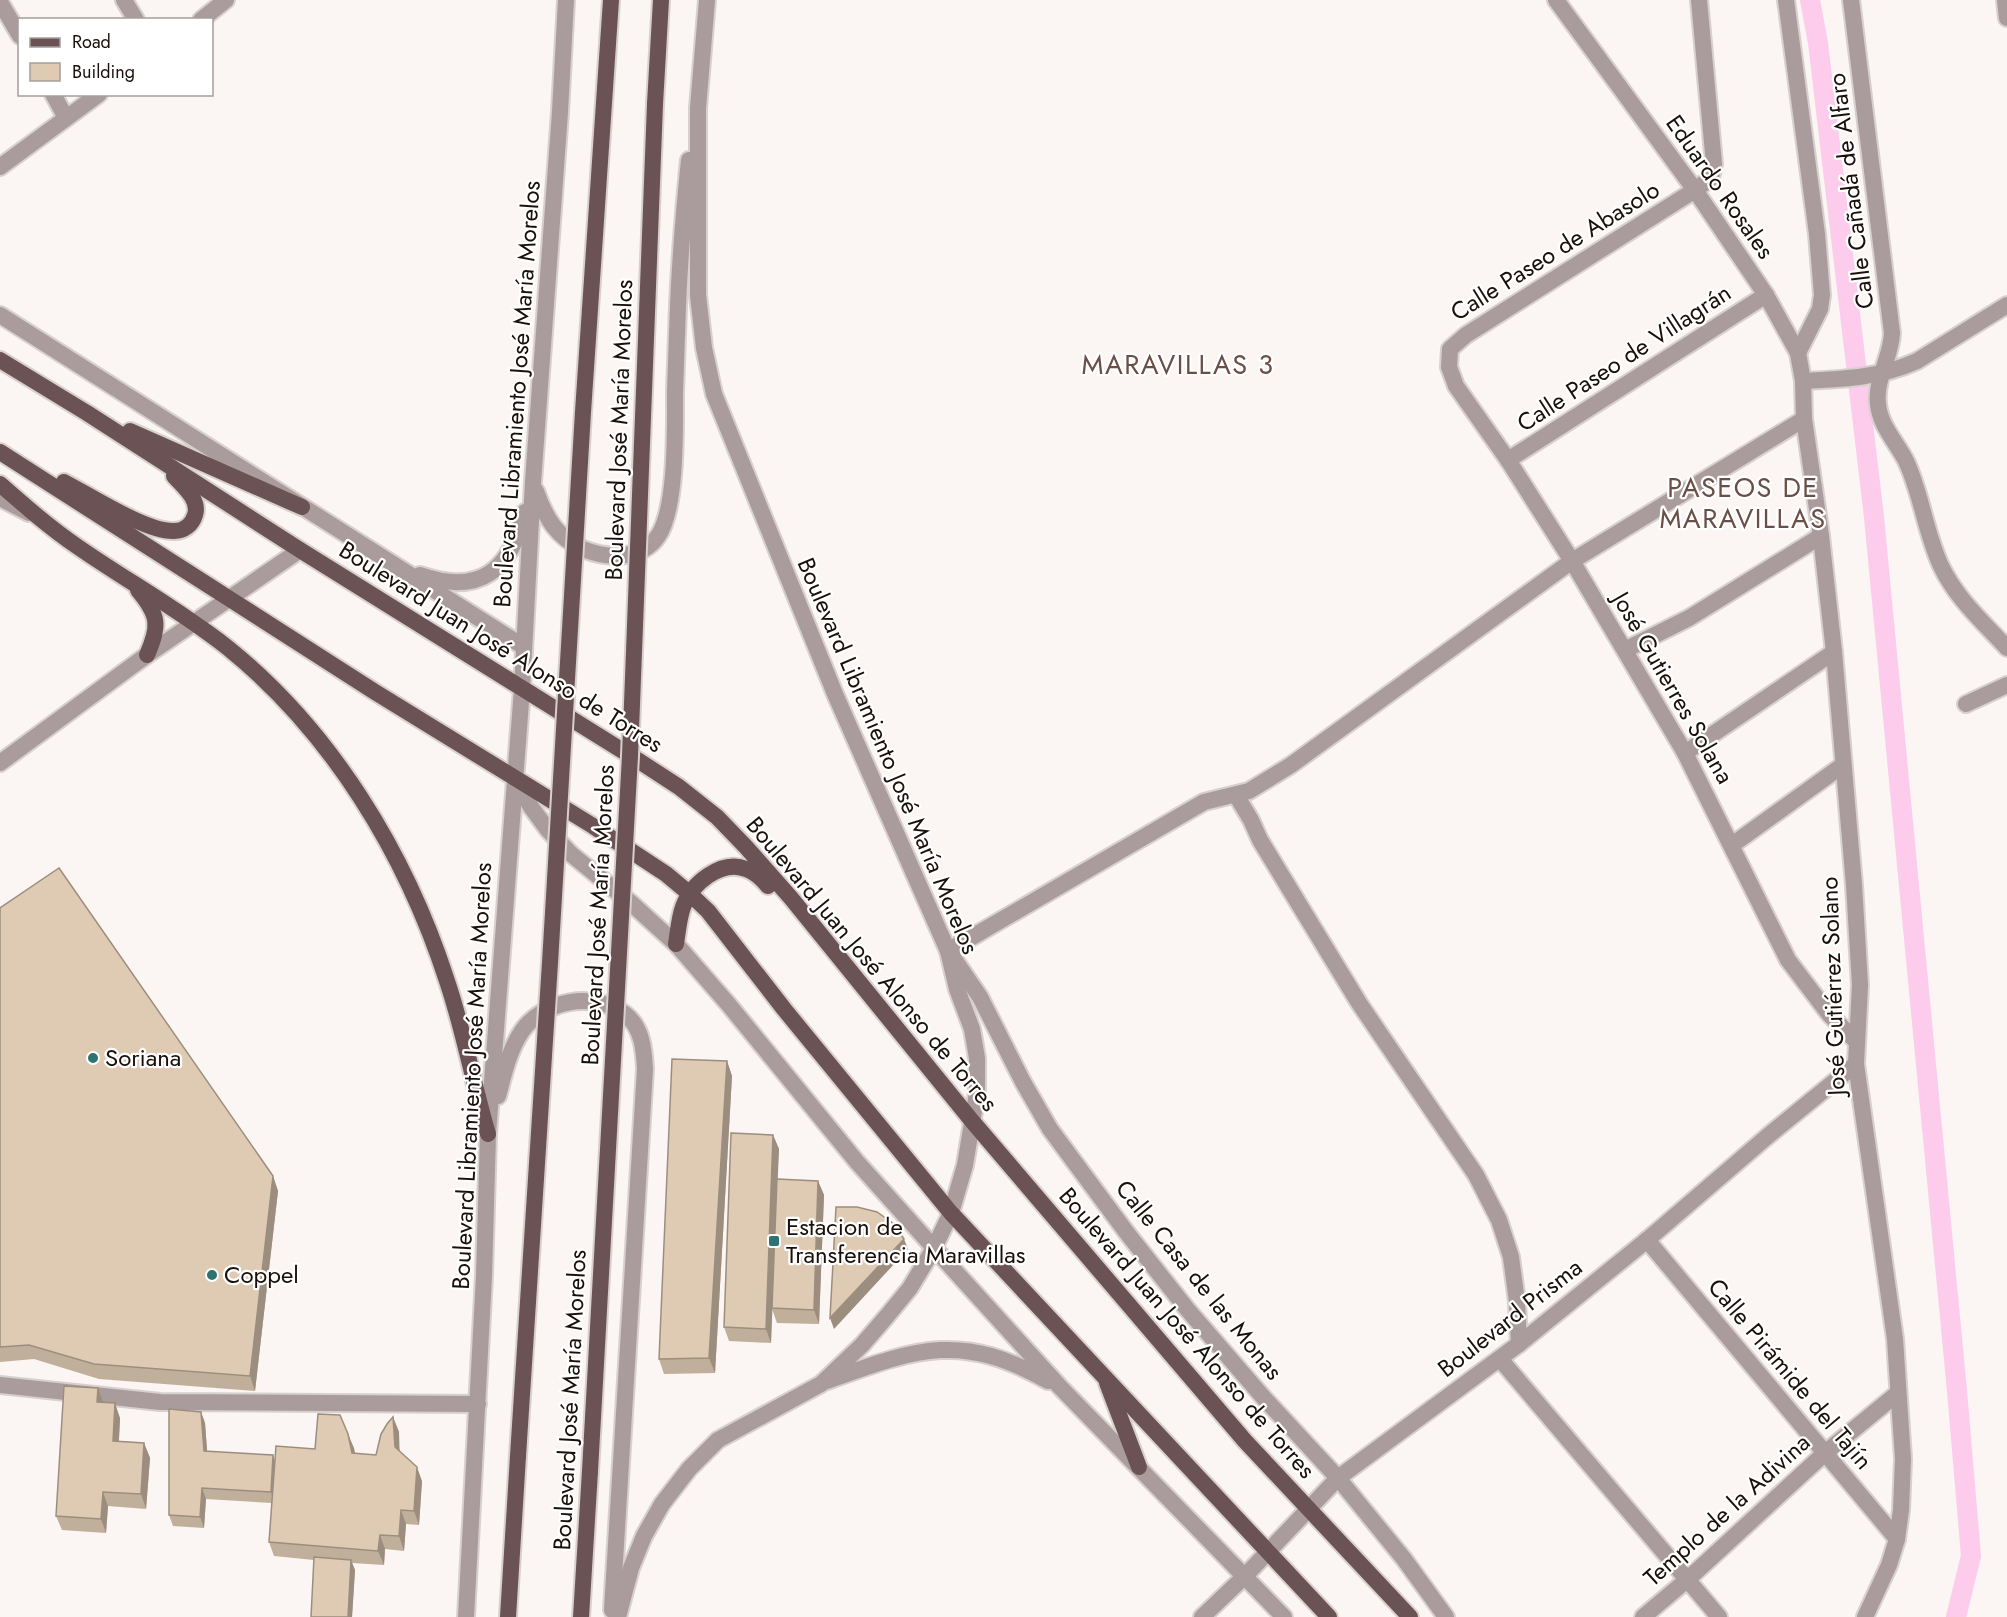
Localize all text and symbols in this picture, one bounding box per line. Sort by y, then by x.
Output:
legend [18,18,213,96]
text: Road [72,29,111,55]
text: Building [72,59,135,85]
street label: Calle Cañadá de Alfaro [1819,71,1882,311]
street label: Eduardo Rosales [1658,108,1783,266]
street label: Calle Paseo de Abasolo [1443,172,1666,329]
street label: Boulevard Libramiento José María Morelos [484,179,549,609]
street label: Calle Paseo de Villagrán [1510,275,1738,440]
street label: Boulevard José María Morelos [596,279,641,581]
district label: MARAVILLAS 3 [1082,345,1274,384]
district label: PASEOS DE MARAVILLAS [1659,468,1827,538]
street label: Boulevard Juan José Alonso de Torres [333,532,670,761]
street label: Boulevard Libramiento José María Morelos [789,552,988,959]
street label: José Gutierres Solana [1603,583,1743,790]
street label: Boulevard José María Morelos [572,764,623,1066]
street label: Boulevard Juan José Alonso de Torres [738,808,1007,1119]
street label: Boulevard Libramiento José María Morelos [443,862,500,1290]
street label: José Gutiérrez Solano [1811,876,1854,1099]
place label: Soriana [105,1040,181,1075]
marker: Soriana [86,1051,100,1065]
street label: Calle Casa de las Monas [1108,1172,1291,1387]
street label: Boulevard Juan José Alonso de Torres [1051,1179,1324,1486]
place label: Estacion de Transferencia Maravillas [786,1209,1026,1272]
marker: Estacion de Transferencia Maravillas [767,1234,781,1248]
street label: Boulevard José María Morelos [544,1249,595,1551]
street label: Boulevard Prisma [1430,1250,1589,1385]
place label: Coppel [224,1257,299,1292]
marker: Coppel [205,1268,219,1282]
street label: Calle Pirámide del Tajín [1700,1271,1881,1477]
street label: Templo de la Adivina [1636,1425,1818,1594]

